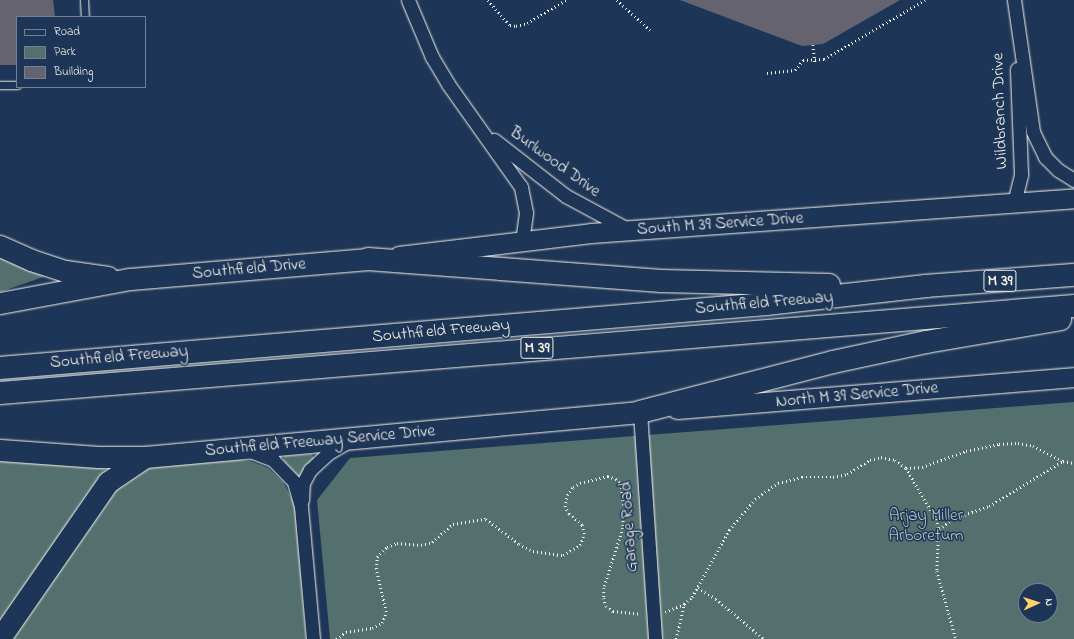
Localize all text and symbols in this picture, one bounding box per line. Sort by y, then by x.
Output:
legend [16,16,146,88]
text: Road [54,23,80,41]
text: Park [54,43,76,61]
street label: Wildbranch Drive [988,52,1012,170]
text: Building [54,63,93,81]
street label: Burlwood Drive [506,122,604,202]
street label: South M 39 Service Drive [636,208,804,240]
street label: Southfield Drive [191,254,307,284]
road number: M 39 [983,267,1017,295]
street label: Southfield Freeway [694,287,834,319]
street label: Southfield Freeway [371,315,511,347]
road number: M 39 [520,334,554,362]
street label: Southfield Freeway [49,341,189,373]
street label: North M 39 Service Drive [775,378,939,412]
street label: Southfield Freeway Service Drive [204,421,436,461]
street label: Garage Road [616,481,642,573]
park label: Arjay Miller Arboretum [888,506,964,546]
north arrow [1018,583,1058,623]
text: N [1041,598,1057,607]

